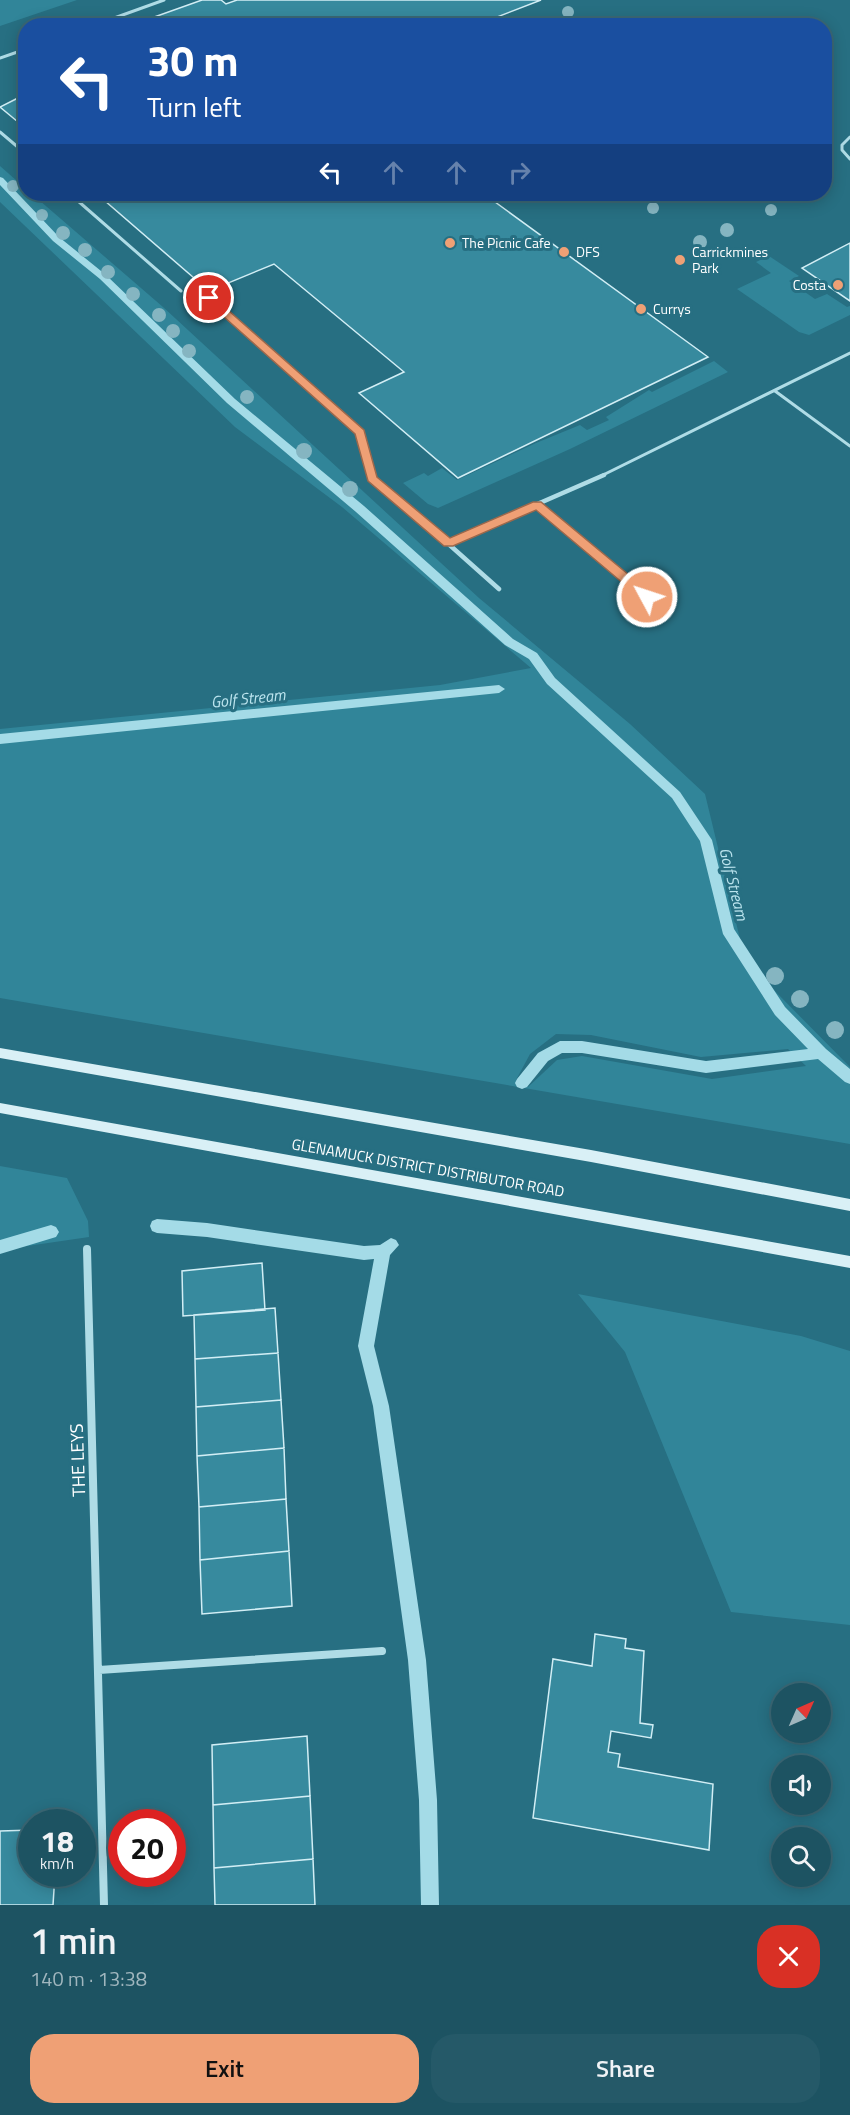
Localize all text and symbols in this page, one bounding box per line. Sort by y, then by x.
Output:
text: 30 m [147,28,239,92]
icon: left [48,42,126,120]
text: Turn left [147,86,241,127]
icon: left [314,156,347,189]
icon: ahead [377,156,410,189]
icon: ahead [440,156,473,189]
icon: right [503,156,536,189]
place label: The Picnic Cafe [462,232,550,253]
marker: The Picnic Cafe [443,236,457,250]
place label: DFS [576,241,600,262]
place label: Carrickmines Park [692,241,768,278]
marker: DFS [557,245,571,259]
marker: Carrickmines Park [673,253,687,267]
pin [183,272,234,323]
place label: Costa [793,274,826,295]
marker: Costa [831,278,845,292]
icon: arrive [192,281,225,314]
place label: Currys [653,298,691,319]
marker: Currys [634,302,648,316]
position arrow [615,565,679,629]
water label: Golf Stream [210,682,287,714]
water label: Golf Stream [713,845,755,924]
street label: GLENAMUCK DISTRICT DISTRIBUTOR ROAD [290,1132,566,1203]
street label: THE LEYS [63,1423,92,1497]
north arrow [771,1683,831,1743]
map controls [771,1683,831,1887]
button: sound [771,1755,831,1815]
speed limit sign: 20 [108,1809,186,1887]
text: 18 [40,1818,74,1864]
button: search [771,1827,831,1887]
text: km/h [40,1852,74,1875]
text: 1 min [30,1913,117,1968]
button: close [757,1925,820,1988]
text: 140 m · 13:38 [30,1963,147,1994]
button: Exit [30,2034,419,2103]
button: Share [431,2034,820,2103]

